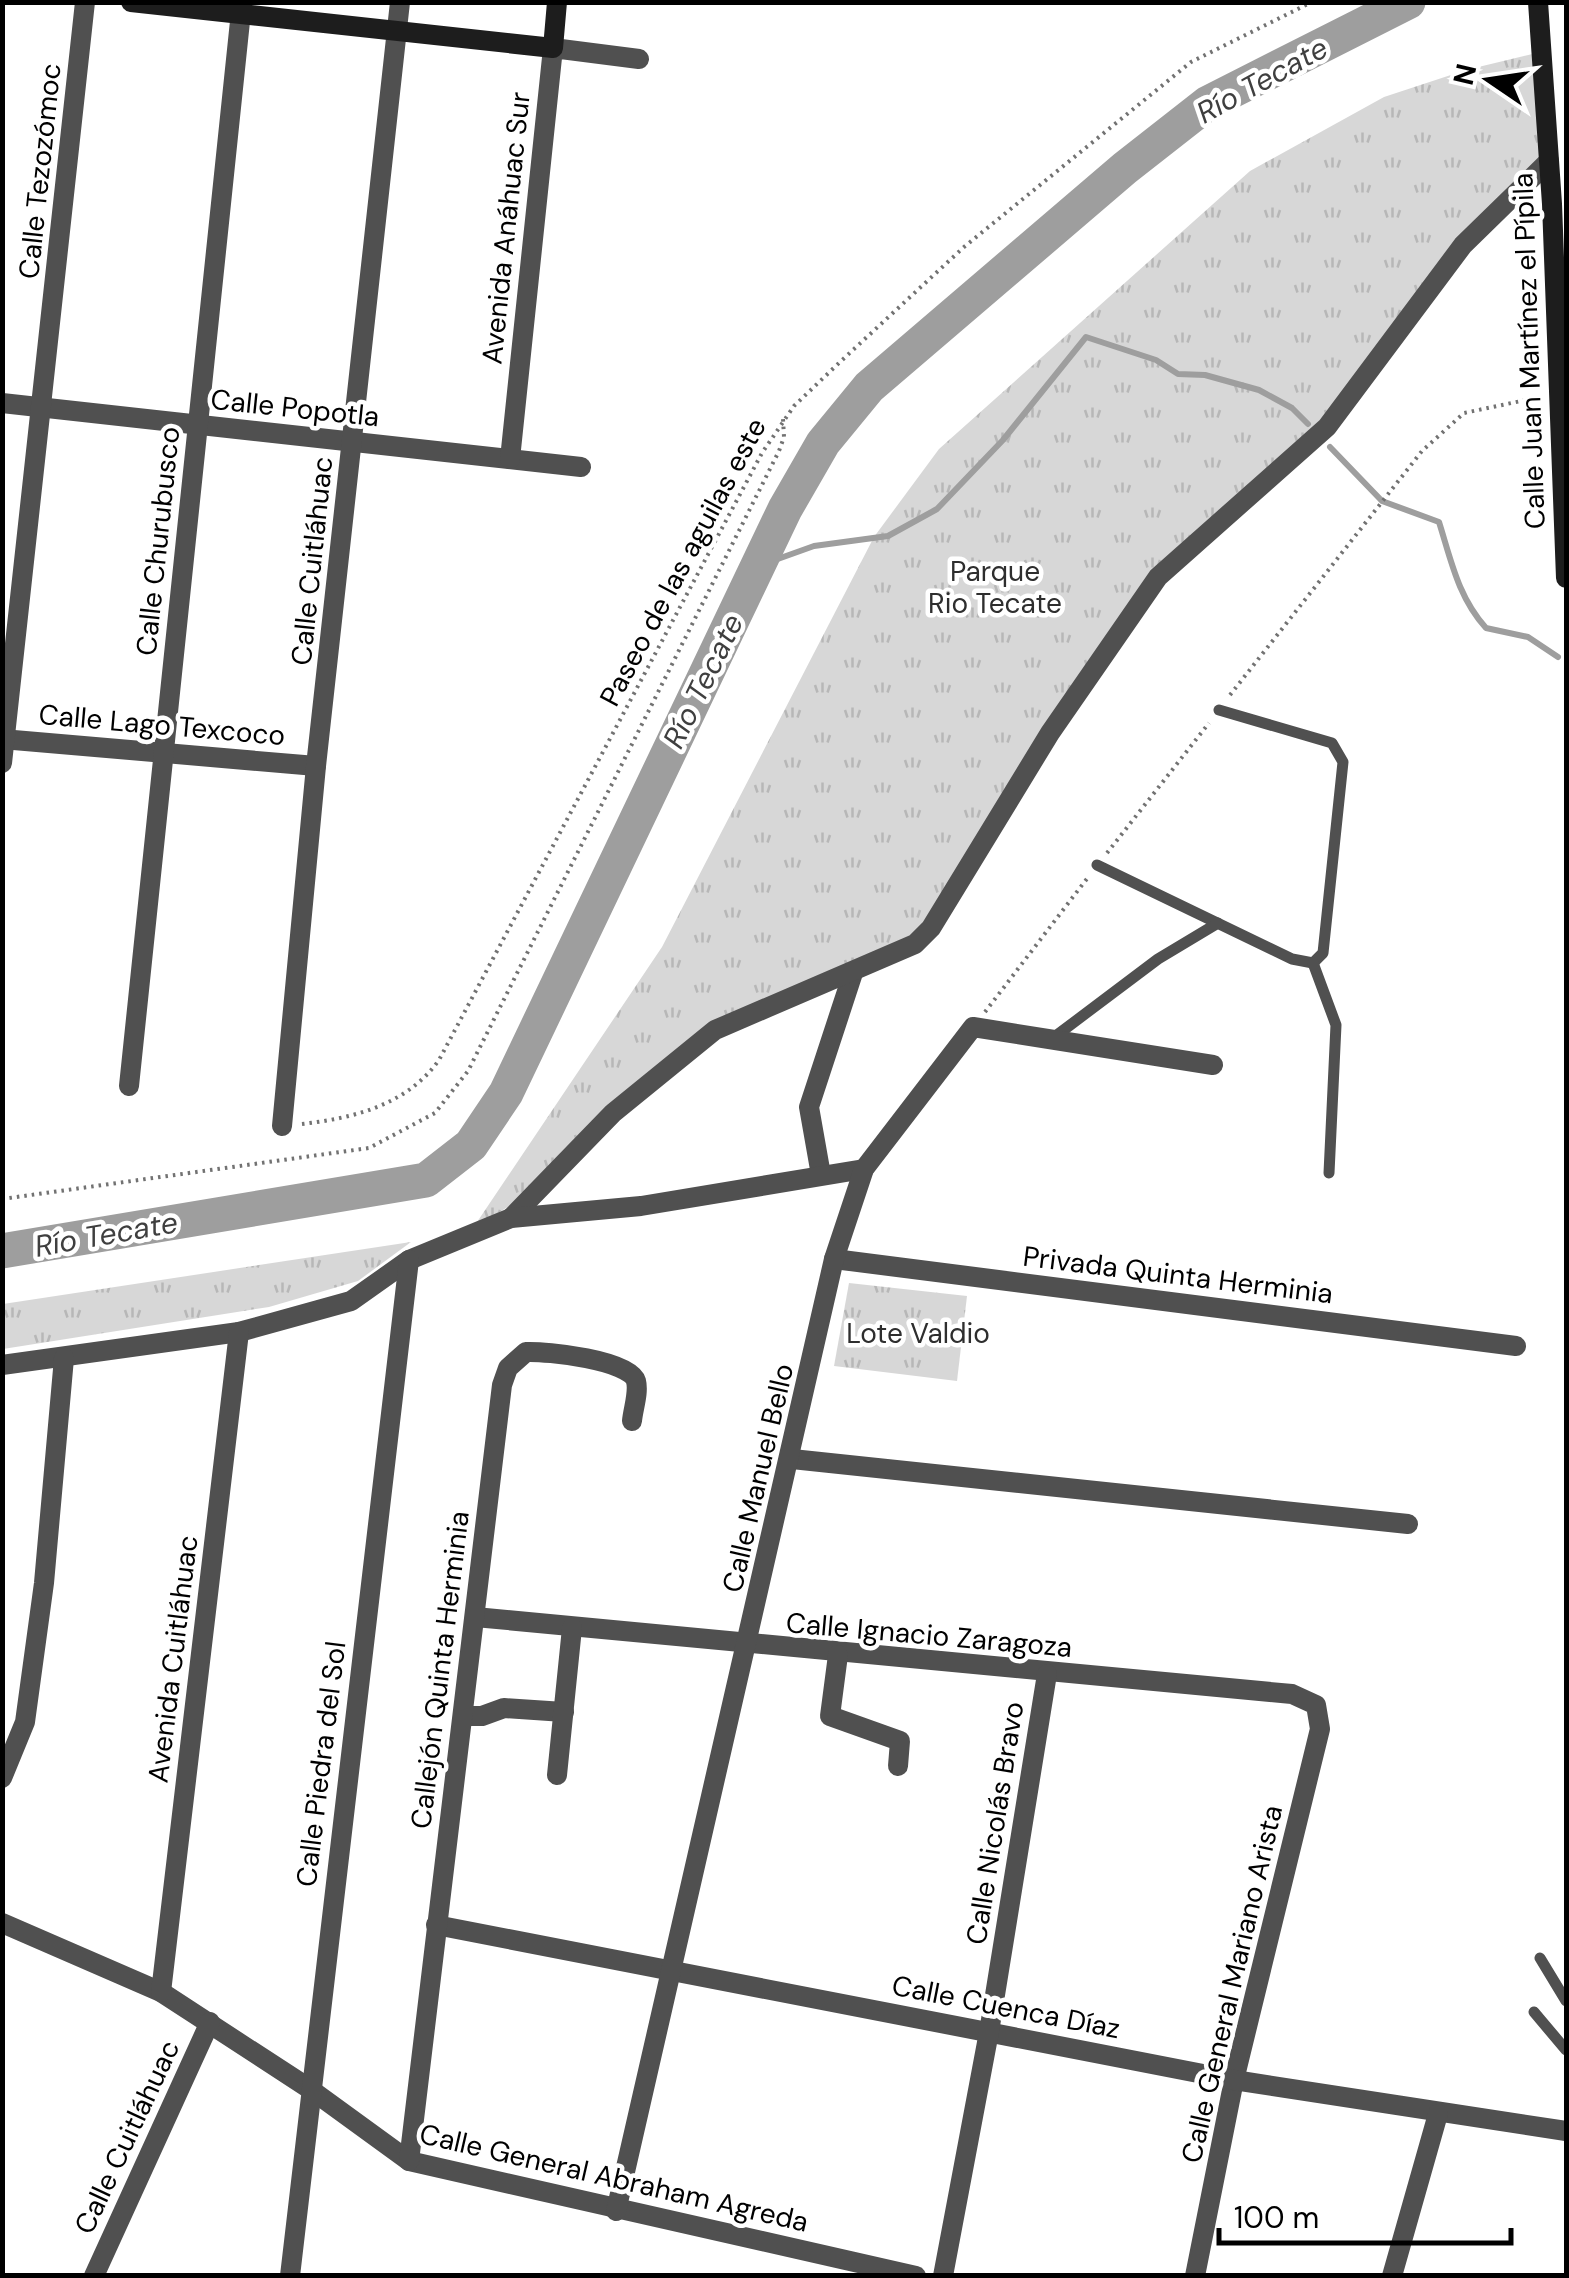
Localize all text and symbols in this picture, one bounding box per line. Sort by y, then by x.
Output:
water label: Río Tecate [1189,28,1335,132]
north arrow [1439,30,1539,130]
text: N [1445,60,1485,89]
street label: Calle Tezozómoc [10,61,70,281]
street label: Avenida Anáhuac Sur [473,90,539,366]
street label: Calle Juan Martínez el Pípila [1504,172,1554,530]
street label: Calle Popotla [209,381,381,435]
street label: Paseo de las aguilas este [591,412,775,712]
street label: Calle Churubusco [128,425,188,657]
street label: Calle Cuitláhuac [283,455,341,667]
park label: Parque Rio Tecate [928,553,1062,622]
water label: Río Tecate [654,607,752,755]
street label: Calle Lago Texcoco [37,696,287,754]
water label: Río Tecate [31,1202,181,1266]
street label: Privada Quinta Herminia [1021,1238,1335,1312]
park label: Lote Valdio [846,1315,990,1352]
street label: Calle Manuel Bello [714,1360,802,1596]
street label: Callejón Quinta Herminia [402,1509,478,1831]
street label: Avenida Cuitláhuac [139,1533,207,1785]
street label: Calle Ignacio Zaragoza [784,1604,1074,1666]
street label: Calle Piedra del Sol [288,1639,354,1889]
street label: Calle Nicolás Bravo [958,1699,1032,1947]
street label: Calle General Mariano Arista [1173,1801,1291,2167]
street label: Calle Cuenca Díaz [889,1967,1123,2047]
street label: Calle Cuitláhuac [66,2034,188,2240]
street label: Calle General Abraham Agreda [416,2115,812,2241]
scale bar [1219,2183,1512,2245]
text: 100 m [1234,2198,1319,2237]

